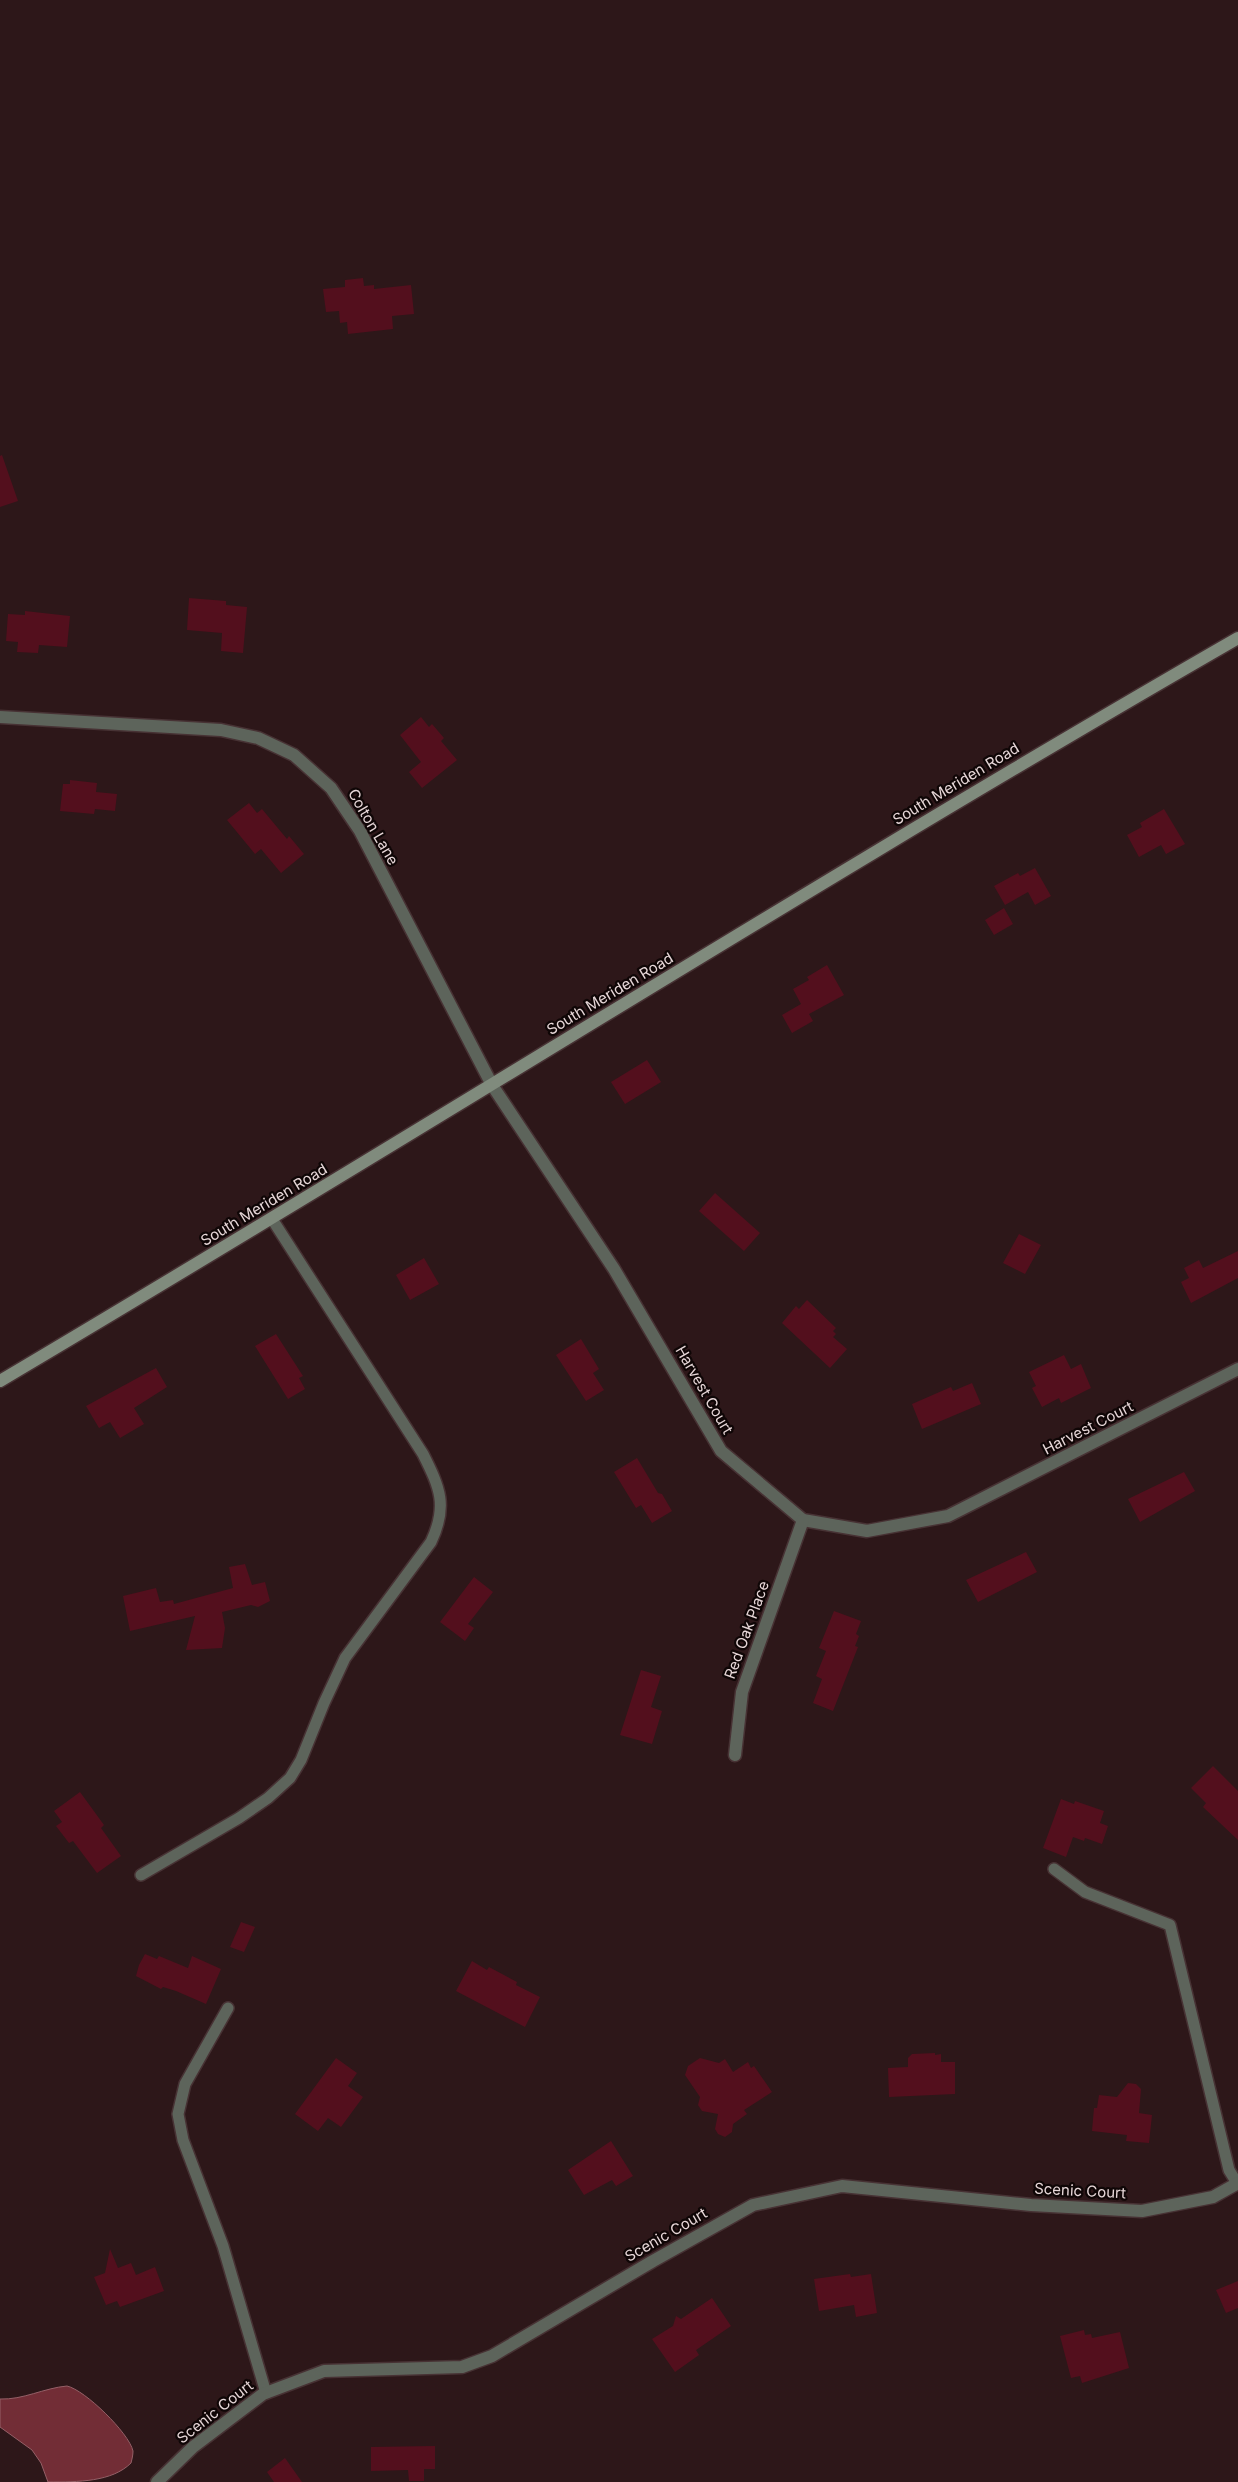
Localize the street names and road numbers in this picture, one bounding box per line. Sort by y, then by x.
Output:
street label: South Meriden Road [889,738,1023,829]
street label: Colton Lane [344,785,403,868]
street label: South Meriden Road [543,948,677,1039]
street label: South Meriden Road [197,1159,331,1250]
street label: Harvest Court [671,1342,737,1437]
street label: Harvest Court [1039,1397,1136,1458]
street label: Red Oak Place [720,1578,773,1681]
street label: Scenic Court [1034,2179,1126,2202]
street label: Scenic Court [621,2203,710,2266]
street label: Scenic Court [173,2376,257,2447]

